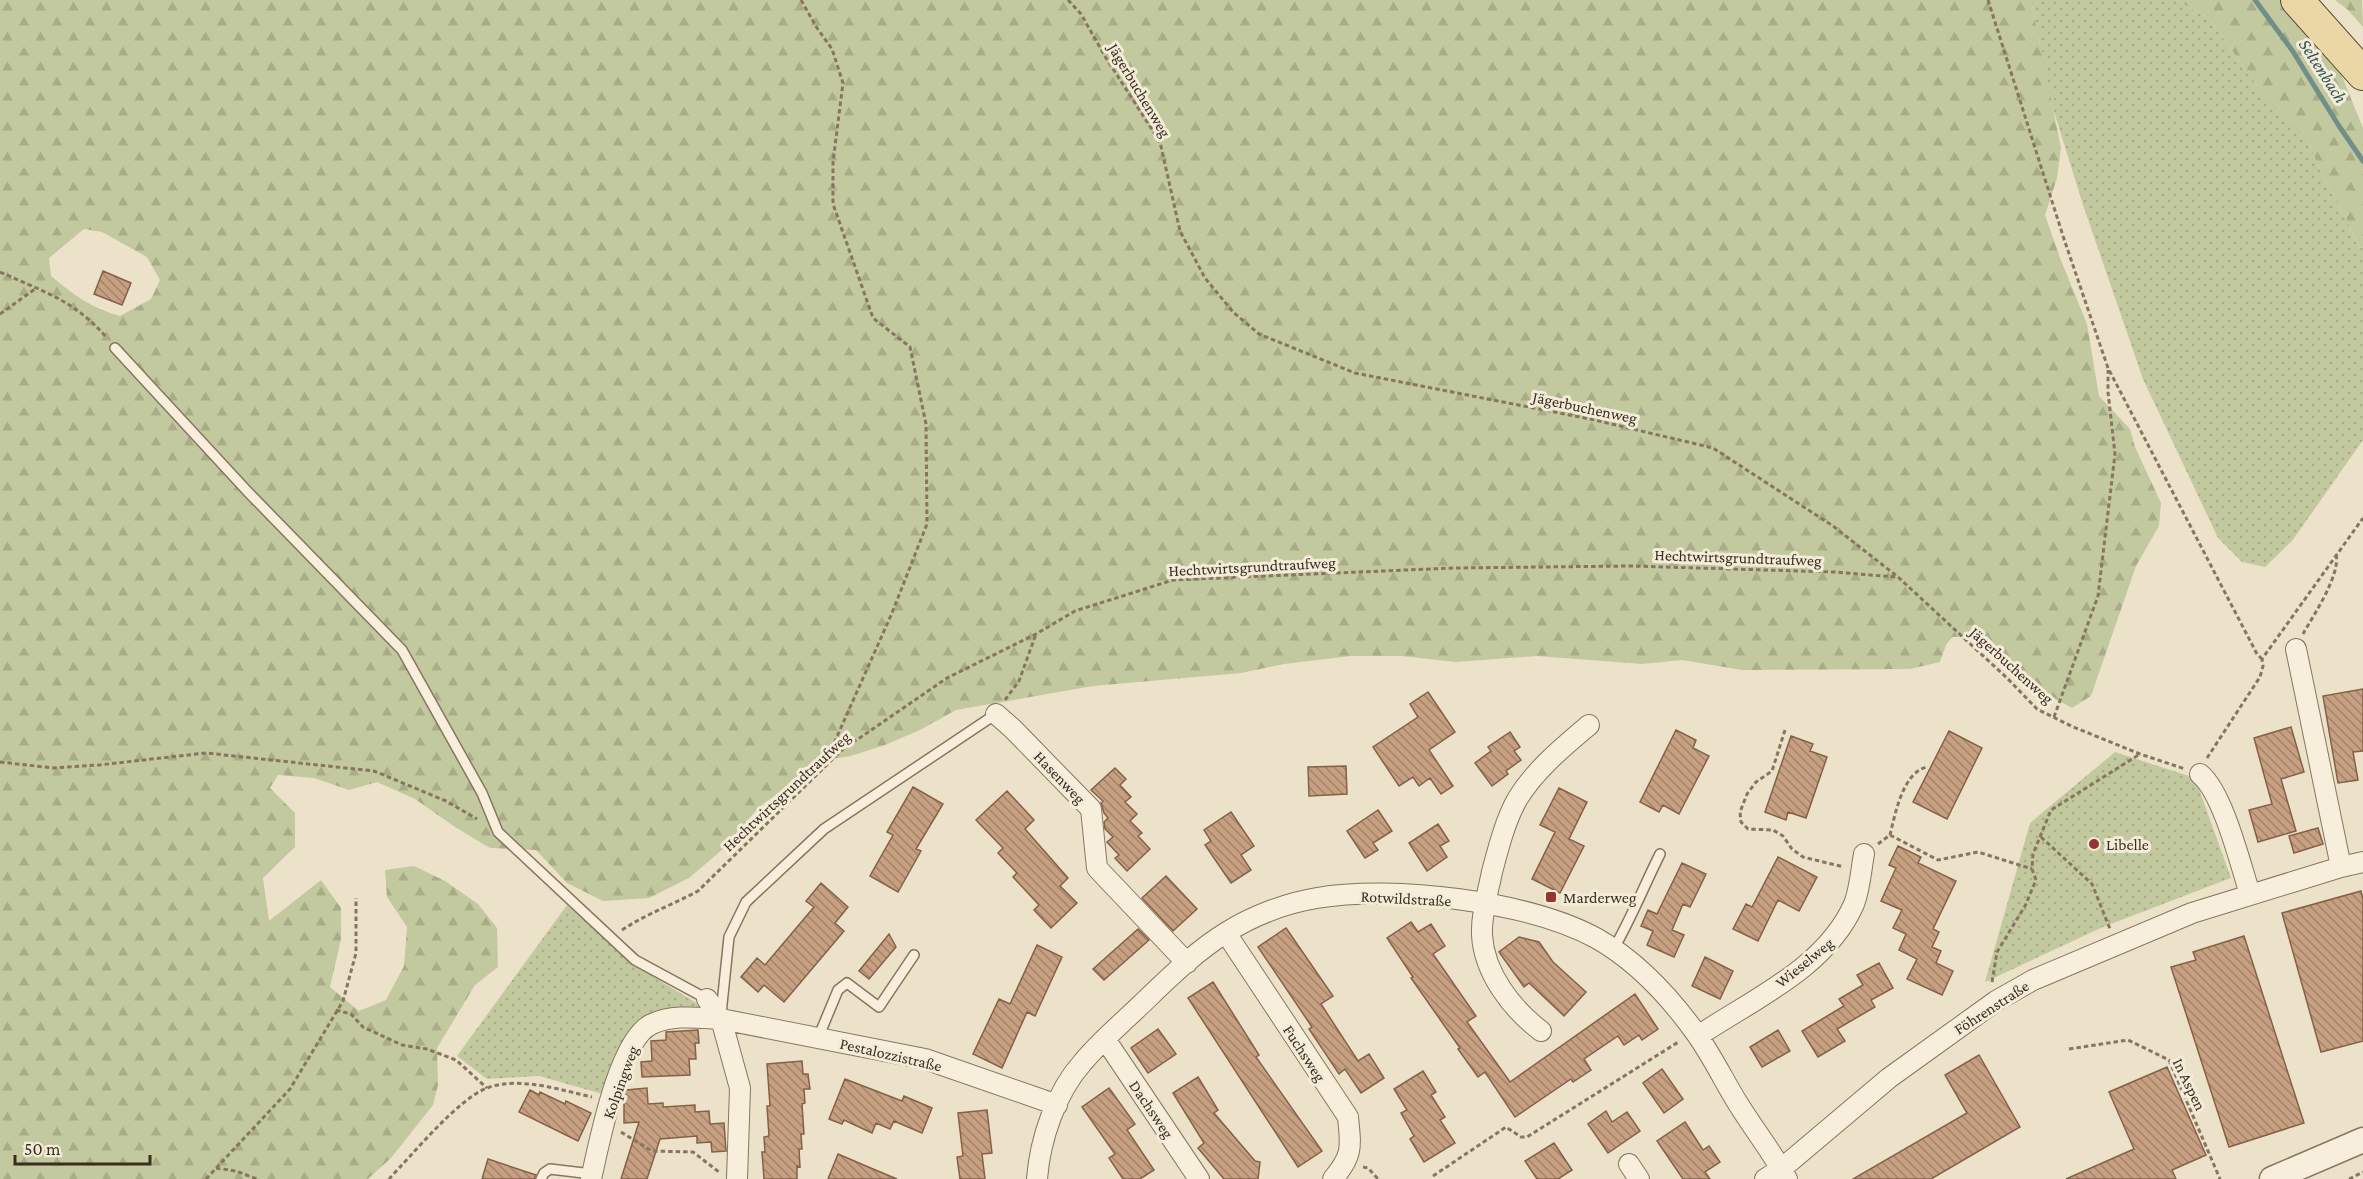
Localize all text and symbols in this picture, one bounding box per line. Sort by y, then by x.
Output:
water label: Seltenbach [2295,35,2351,107]
street label: Jägerbuchenweg [1103,39,1174,141]
street label: Jägerbuchenweg [1529,388,1639,428]
street label: Hechtwirtsgrundtraufweg [1654,546,1822,570]
street label: Hechtwirtsgrundtraufweg [1168,554,1336,580]
street label: Jägerbuchenweg [1964,622,2057,708]
street label: Hechtwirtsgrundtraufweg [719,728,854,855]
street label: Hasenweg [1030,748,1089,808]
place label: Libelle [2106,836,2149,853]
marker: Libelle [2087,837,2101,851]
street label: Rotwildstraße [1360,888,1452,909]
place label: Marderweg [1563,889,1637,907]
marker: Marderweg [1544,890,1558,904]
street label: Wieselweg [1772,934,1838,992]
street label: Föhrenstraße [1951,977,2032,1038]
street label: Fuchsweg [1279,1022,1329,1085]
street label: Pestalozzistraße [838,1035,943,1074]
street label: Kolpingweg [599,1043,643,1121]
street label: In Aspen [2169,1055,2210,1114]
street label: Dachsweg [1125,1077,1177,1142]
scale bar [15,1128,150,1166]
text: 50 m [24,1139,61,1159]

